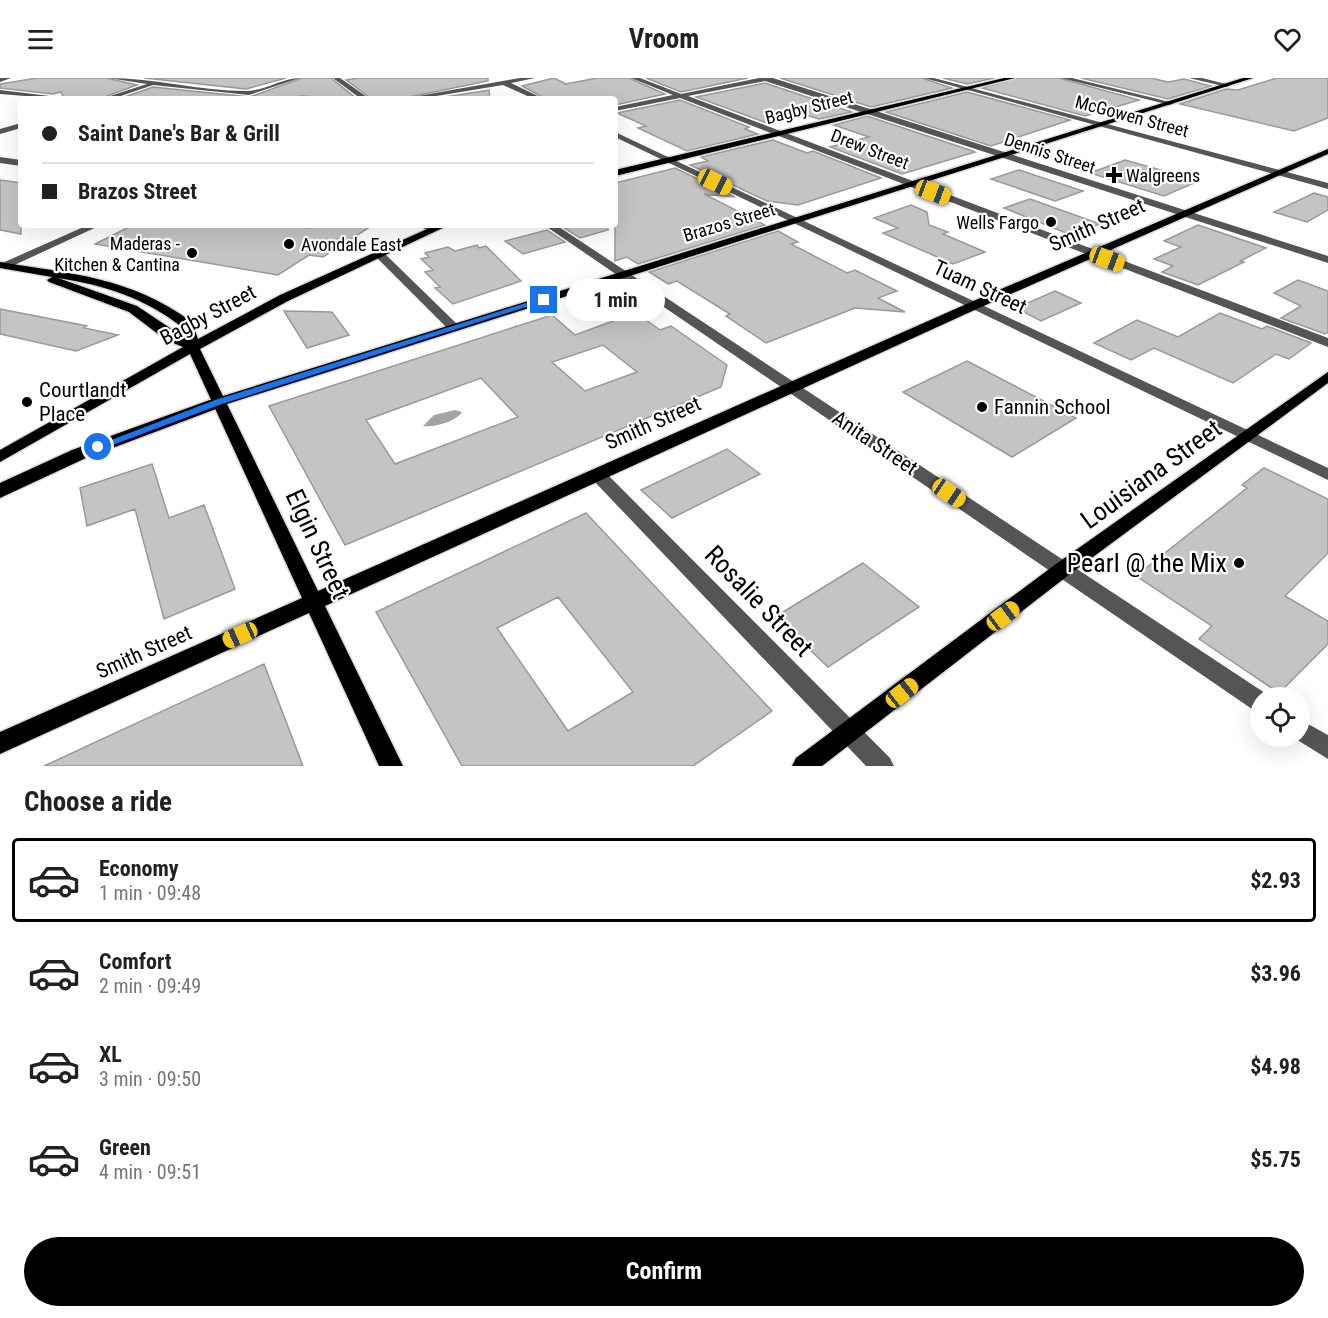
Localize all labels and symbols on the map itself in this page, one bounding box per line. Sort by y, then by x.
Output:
street label: Bagby Street [763,86,855,128]
street label: McGowen Street [1073,91,1191,141]
street label: Drew Street [828,124,912,174]
street label: Dennis Street [1002,128,1098,178]
place label: Walgreens [1126,165,1200,186]
car [695,166,735,198]
marker: Walgreens [1107,168,1121,182]
car [913,177,953,207]
street label: Smith Street [1046,193,1148,257]
street label: Brazos Street [681,198,777,246]
place label: Wells Fargo [956,212,1039,233]
marker: Wells Fargo [1044,215,1058,229]
place label: Maderas - Kitchen & Cantina [54,233,181,275]
place label: Avondale East [301,234,402,255]
marker: Avondale East [282,237,296,251]
car [1087,244,1127,274]
marker: Maderas - Kitchen & Cantina [185,246,199,260]
street label: Tuam Street [930,255,1030,319]
callout: 1 min [565,279,664,321]
street label: Bagby Street [156,280,260,350]
route end [530,286,557,313]
place label: Courtlandt Place [39,378,126,426]
street label: Smith Street [602,391,704,455]
marker: Courtlandt Place [20,395,34,409]
place label: Fannin School [994,395,1111,419]
marker: Fannin School [975,400,989,414]
street label: Anita Street [828,406,922,480]
street label: Louisiana Street [1075,413,1227,535]
route start [84,433,111,460]
car [929,475,969,511]
street label: Elgin Street [280,485,356,603]
street label: Rosalie Street [699,539,819,663]
place label: Pearl @ the Mix [1067,548,1227,578]
marker: Pearl @ the Mix [1232,556,1246,570]
car [983,598,1023,634]
car [220,619,260,651]
street label: Smith Street [93,620,195,684]
car [882,675,922,711]

